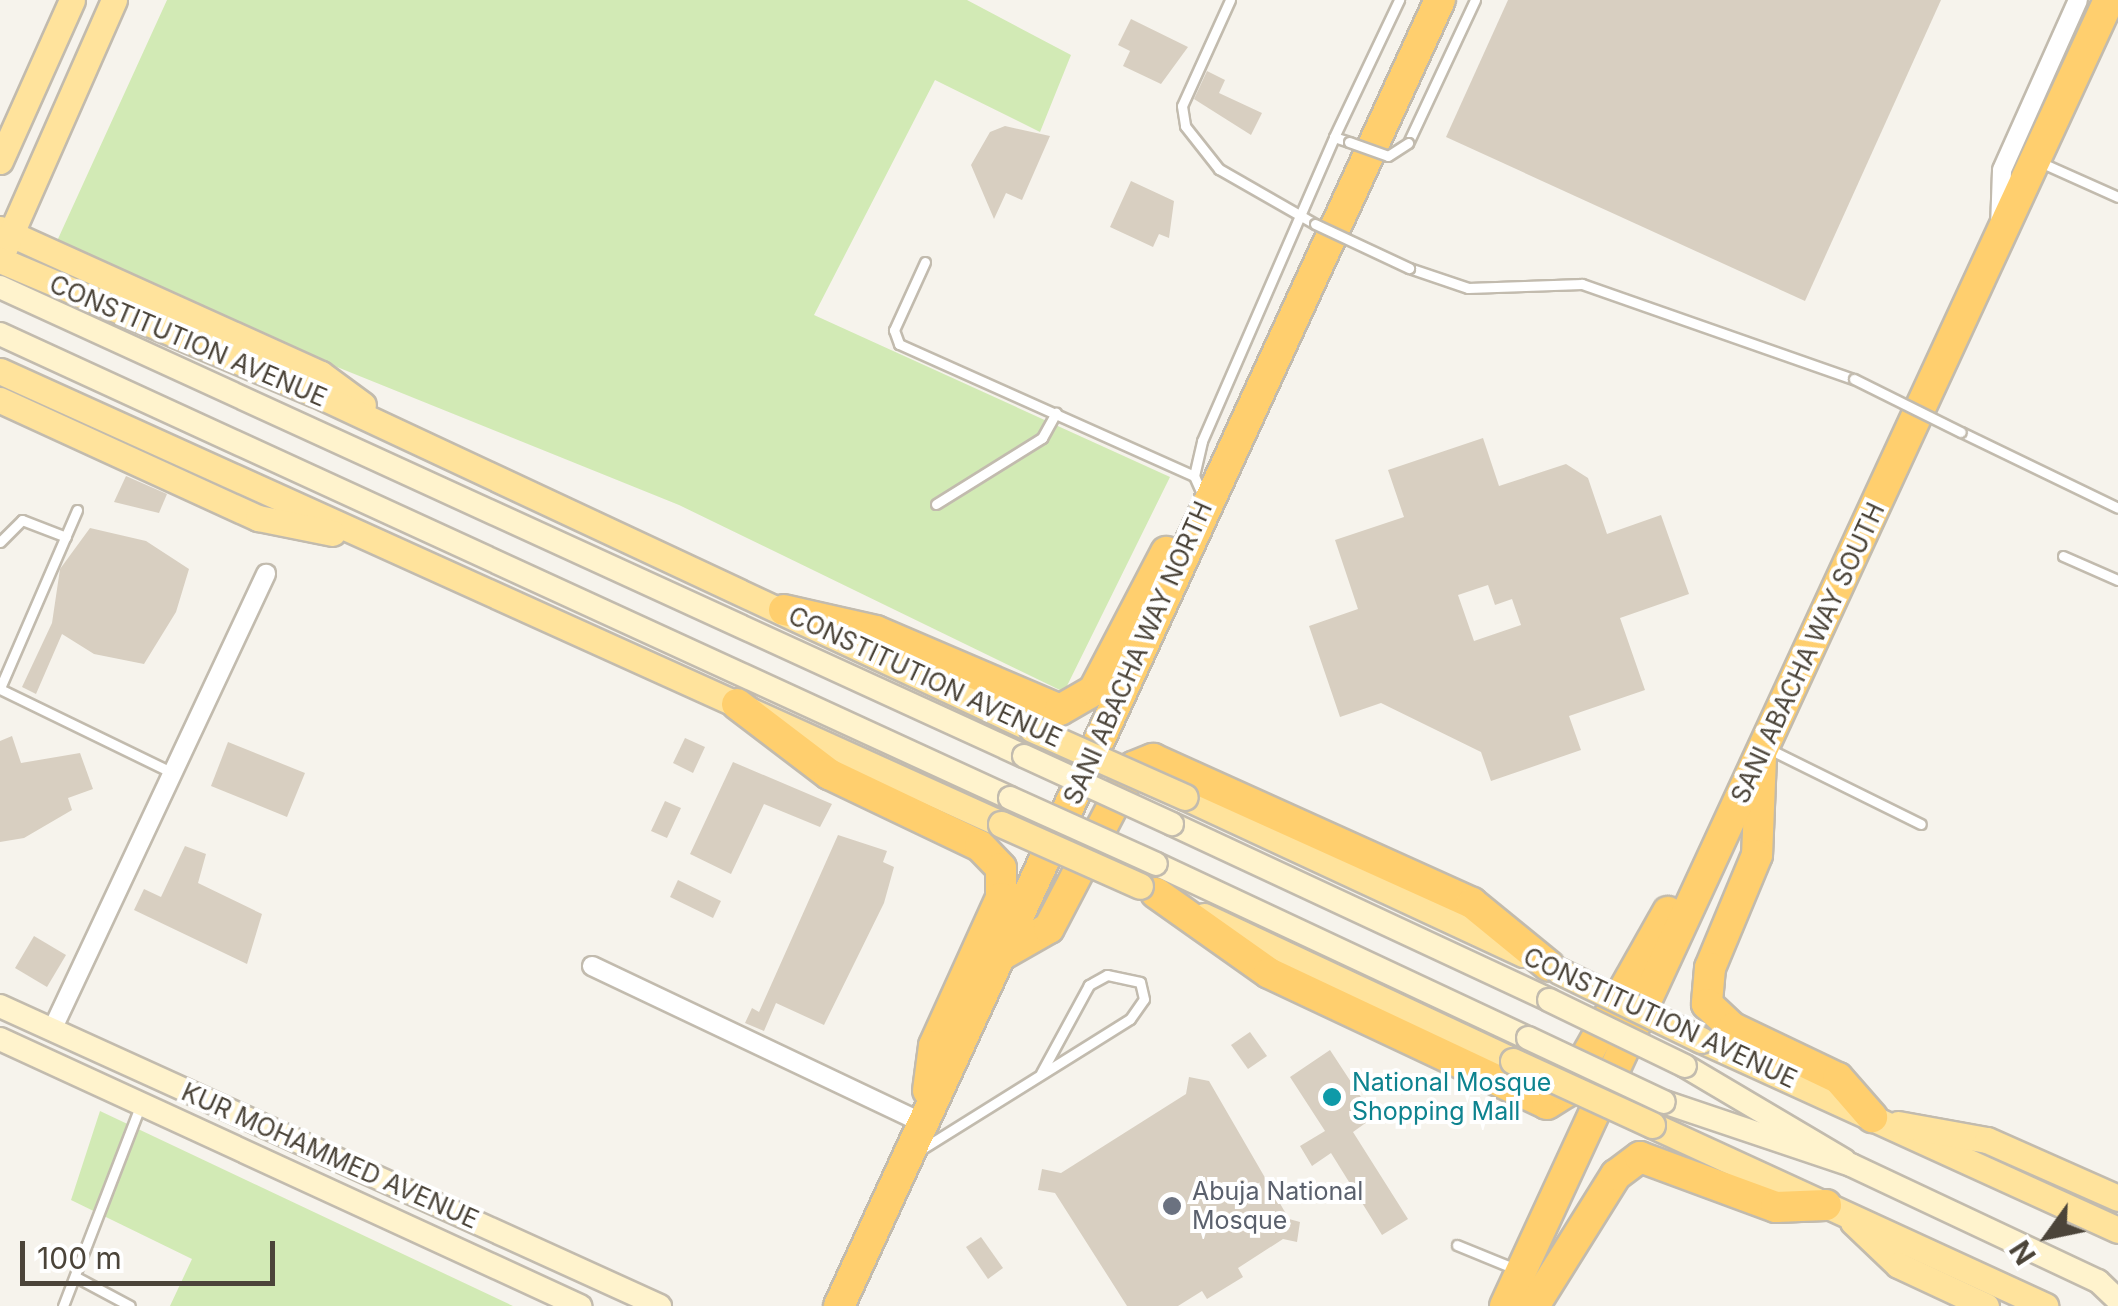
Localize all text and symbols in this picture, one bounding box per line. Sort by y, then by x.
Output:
street label: CONSTITUTION AVENUE [45,269,331,413]
street label: SANI ABACHA WAY NORTH [1058,497,1218,809]
street label: SANI ABACHA WAY SOUTH [1725,498,1891,808]
street label: CONSTITUTION AVENUE [784,600,1066,754]
street label: CONSTITUTION AVENUE [1519,941,1801,1095]
place label: National Mosque Shopping Mall [1352,1068,1551,1127]
street label: KUR MOHAMMED AVENUE [177,1077,483,1235]
marker: National Mosque Shopping Mall [1321,1086,1343,1108]
place label: Abuja National Mosque [1192,1177,1363,1236]
north arrow [1998,1186,2098,1286]
marker: Abuja National Mosque [1161,1195,1183,1217]
scale bar [25,1221,280,1283]
text: N [2003,1234,2043,1271]
text: 100 m [37,1240,122,1276]

